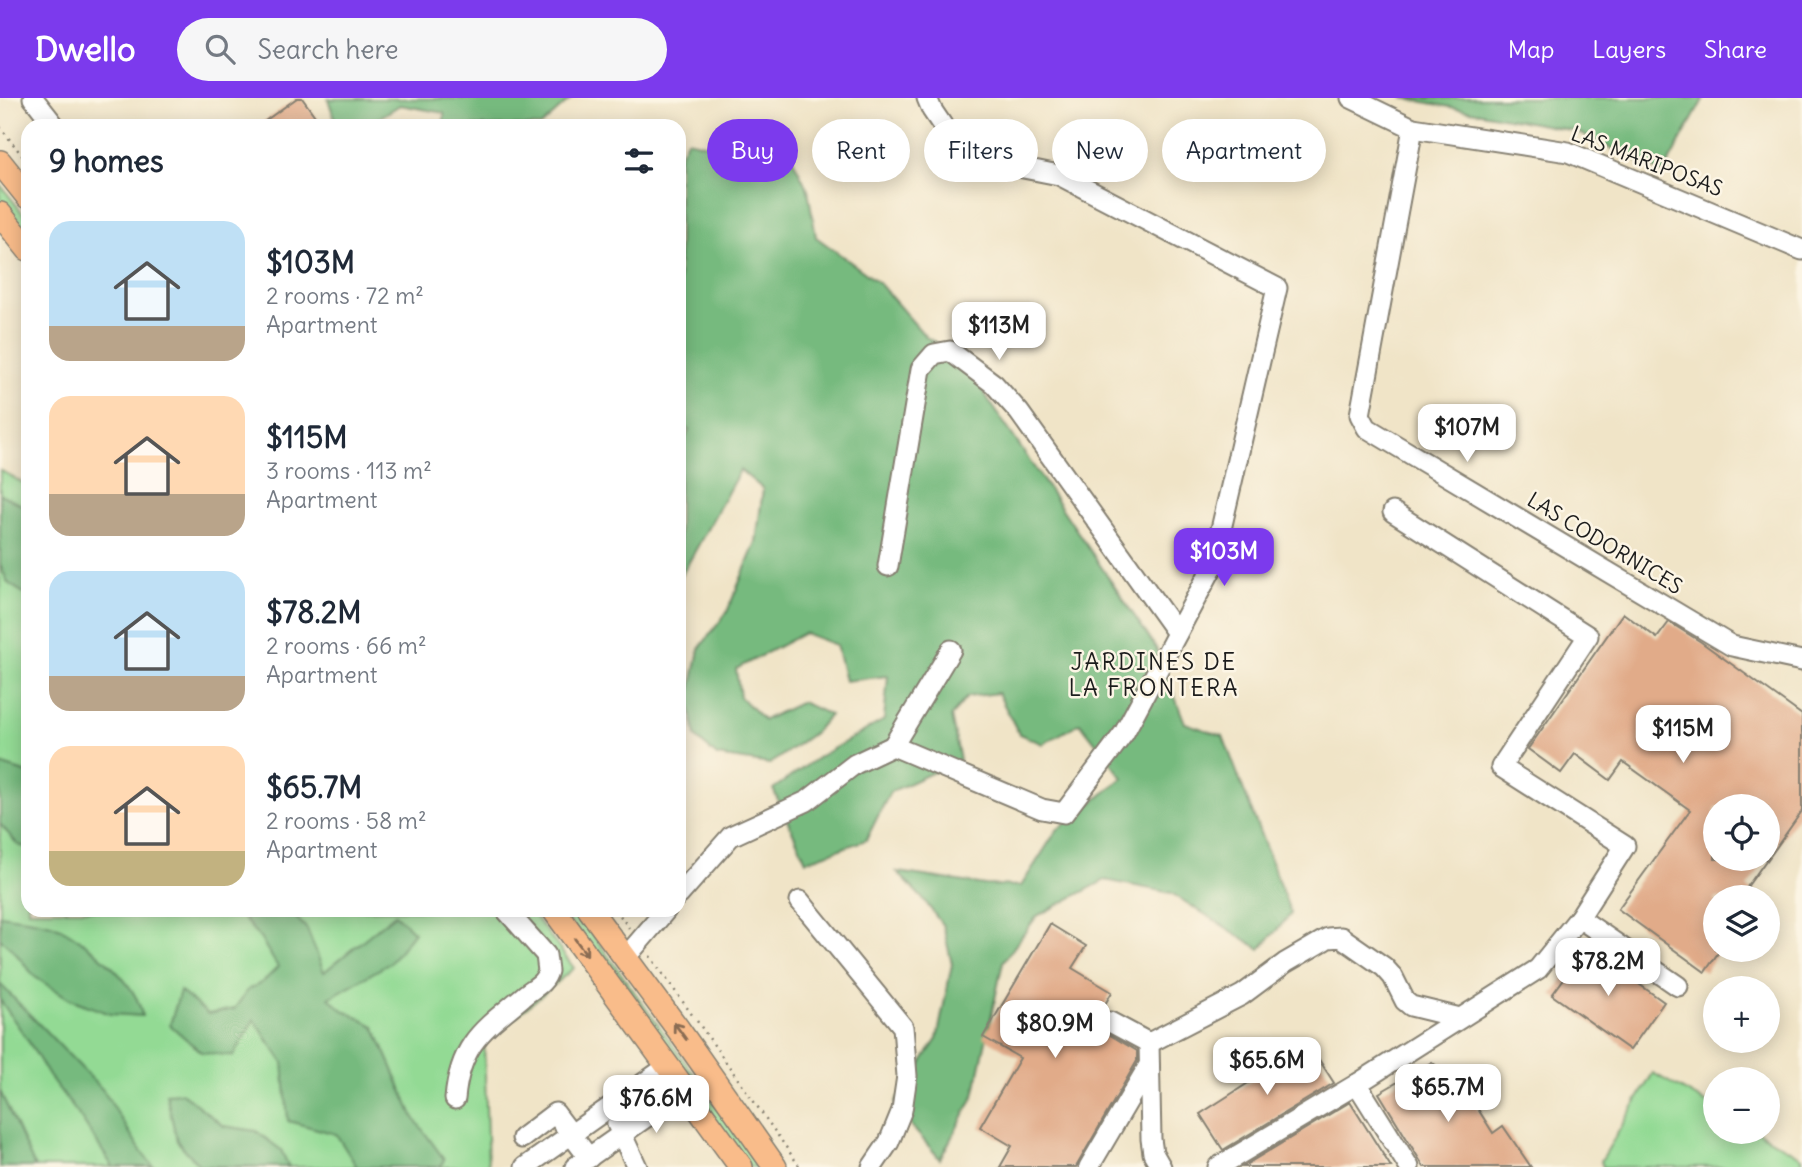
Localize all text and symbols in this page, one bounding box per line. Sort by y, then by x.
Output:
search box [177,18,667,81]
text: Dwello [35,28,135,70]
icon: search [201,30,239,68]
text: Search here [257,33,398,66]
text: Map [1508,34,1554,64]
text: Layers [1592,34,1666,64]
text: Share [1704,34,1767,64]
chip: Buy [707,119,798,182]
chip: Rent [812,119,910,182]
chip: Filters [924,119,1038,182]
chip: New [1052,119,1148,182]
chip: Apartment [1162,119,1326,182]
street label: LAS MARIPOSAS [1567,120,1727,202]
text: 9 homes [49,142,164,180]
icon: filters [620,142,658,180]
text: $103M [266,243,355,281]
icon: home [105,249,189,333]
text: 2 rooms · 72 m² [266,281,424,310]
pin: $113M [950,302,1048,362]
text: Apartment [266,310,378,339]
text: $113M [968,310,1030,339]
pin: $107M [1418,404,1516,464]
text: $107M [1434,412,1500,441]
text: $115M [266,418,348,456]
icon: home [105,424,189,508]
text: 3 rooms · 113 m² [266,456,432,485]
text: Apartment [266,485,378,514]
street label: LAS CODORNICES [1522,486,1688,600]
pin: $103M [1175,528,1273,588]
text: $103M [1190,536,1258,565]
text: $78.2M [266,593,362,631]
icon: home [105,599,189,683]
text: 2 rooms · 66 m² [266,631,427,660]
district label: JARDINES DE LA FRONTERA [1069,647,1239,702]
text: Apartment [266,660,378,689]
pin: $115M [1634,706,1732,765]
text: $115M [1652,713,1714,742]
text: $65.7M [266,768,362,806]
icon: home [105,774,189,858]
map controls [1703,794,1780,1144]
button: locate [1703,794,1780,871]
text: 2 rooms · 58 m² [266,806,427,835]
text: Apartment [266,835,378,864]
button: layers [1703,885,1780,962]
one-way arrow [574,937,588,956]
pin: $78.2M [1551,939,1665,998]
text: $78.2M [1571,946,1645,975]
button: + [1703,976,1780,1053]
pin: $80.9M [998,1000,1112,1060]
text: $80.9M [1016,1008,1094,1037]
one-way arrow [673,1022,687,1041]
pin: $65.6M [1210,1038,1324,1097]
text: $65.6M [1229,1045,1305,1074]
pin: $65.7M [1391,1065,1505,1124]
button: − [1703,1067,1780,1144]
text: $65.7M [1411,1072,1485,1101]
pin: $76.6M [599,1076,713,1135]
text: $76.6M [619,1083,693,1112]

